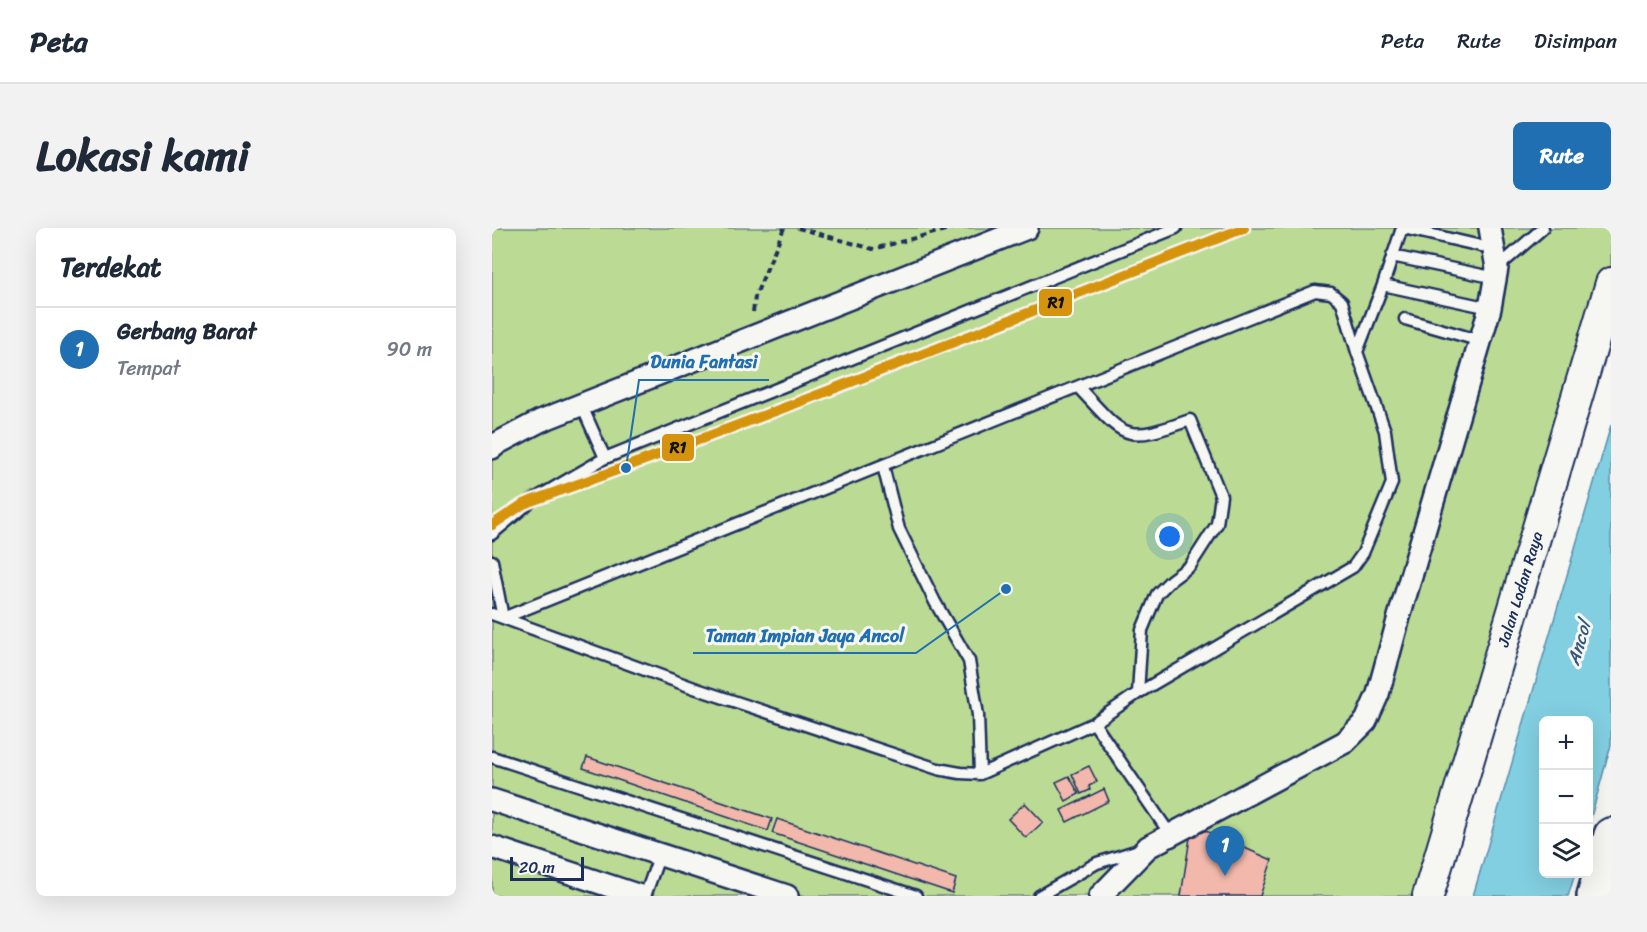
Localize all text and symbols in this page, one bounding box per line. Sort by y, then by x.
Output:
text: Peta [30,17,88,66]
text: Peta [1381,22,1424,60]
text: Rute [1457,22,1501,60]
text: Disimpan [1534,22,1617,60]
text: Lokasi kami [36,119,249,193]
button: Rute [1513,122,1611,190]
text: Terdekat [60,244,161,290]
line badge: R1 [1038,288,1073,317]
text: R1 [1047,288,1064,317]
text: Gerbang Barat [117,312,256,351]
text: 1 [75,332,84,367]
text: 90 m [387,332,432,367]
callout: Dunia Fantasi [639,344,769,380]
text: Dunia Fantasi [651,346,758,378]
text: Tempat [117,351,181,386]
line badge: R1 [661,433,695,462]
text: R1 [669,433,686,462]
your location [1155,522,1184,551]
street label: Jalan Lodan Raya [1488,528,1551,651]
water label: Ancol [1557,613,1602,670]
callout: Taman Impian Jaya Ancol [693,617,916,653]
text: Taman Impian Jaya Ancol [706,620,905,652]
map controls [1539,716,1593,878]
button: + [1539,716,1593,770]
button: − [1539,770,1593,824]
button: layers [1539,824,1593,878]
pin: 1 [1206,826,1244,876]
text: 20 m [519,853,555,882]
scale bar [510,854,584,882]

